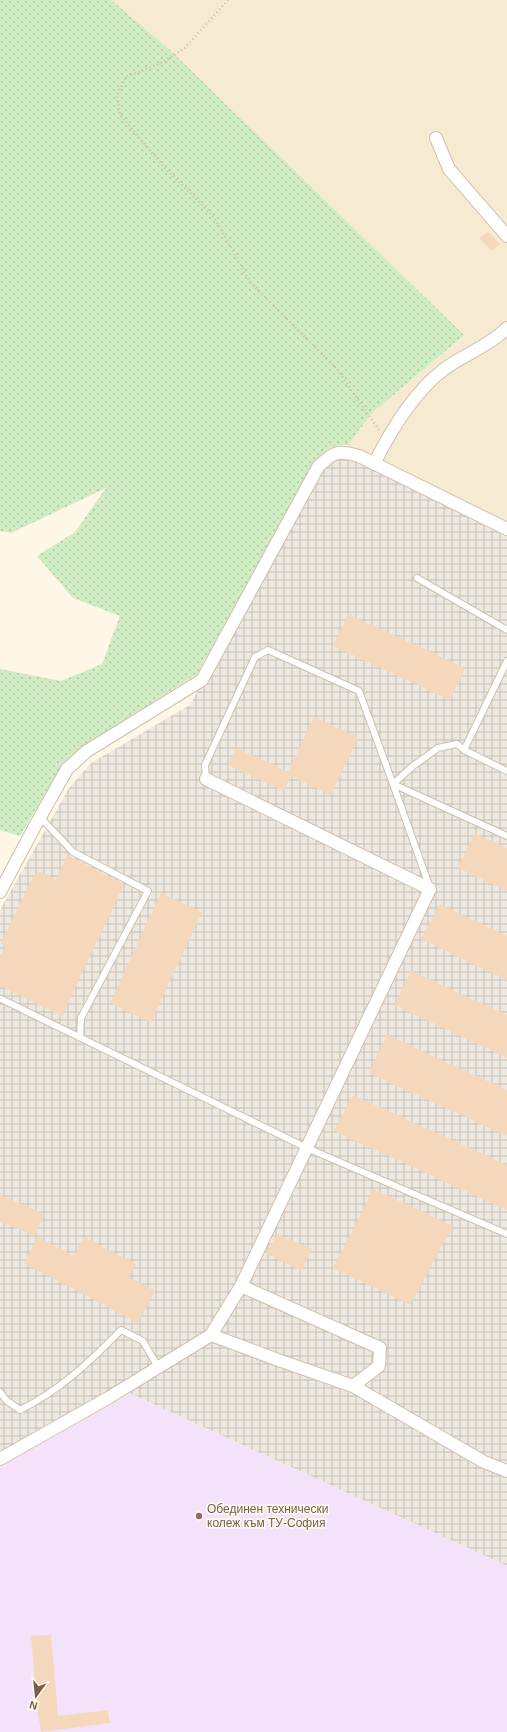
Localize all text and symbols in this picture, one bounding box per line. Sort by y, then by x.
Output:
place label: Обединен технически колеж към ТУ-София [207,1502,328,1530]
marker: Обединен технически колеж към ТУ-София [194,1511,204,1521]
north arrow [16,1676,56,1716]
text: N [28,1699,39,1712]

